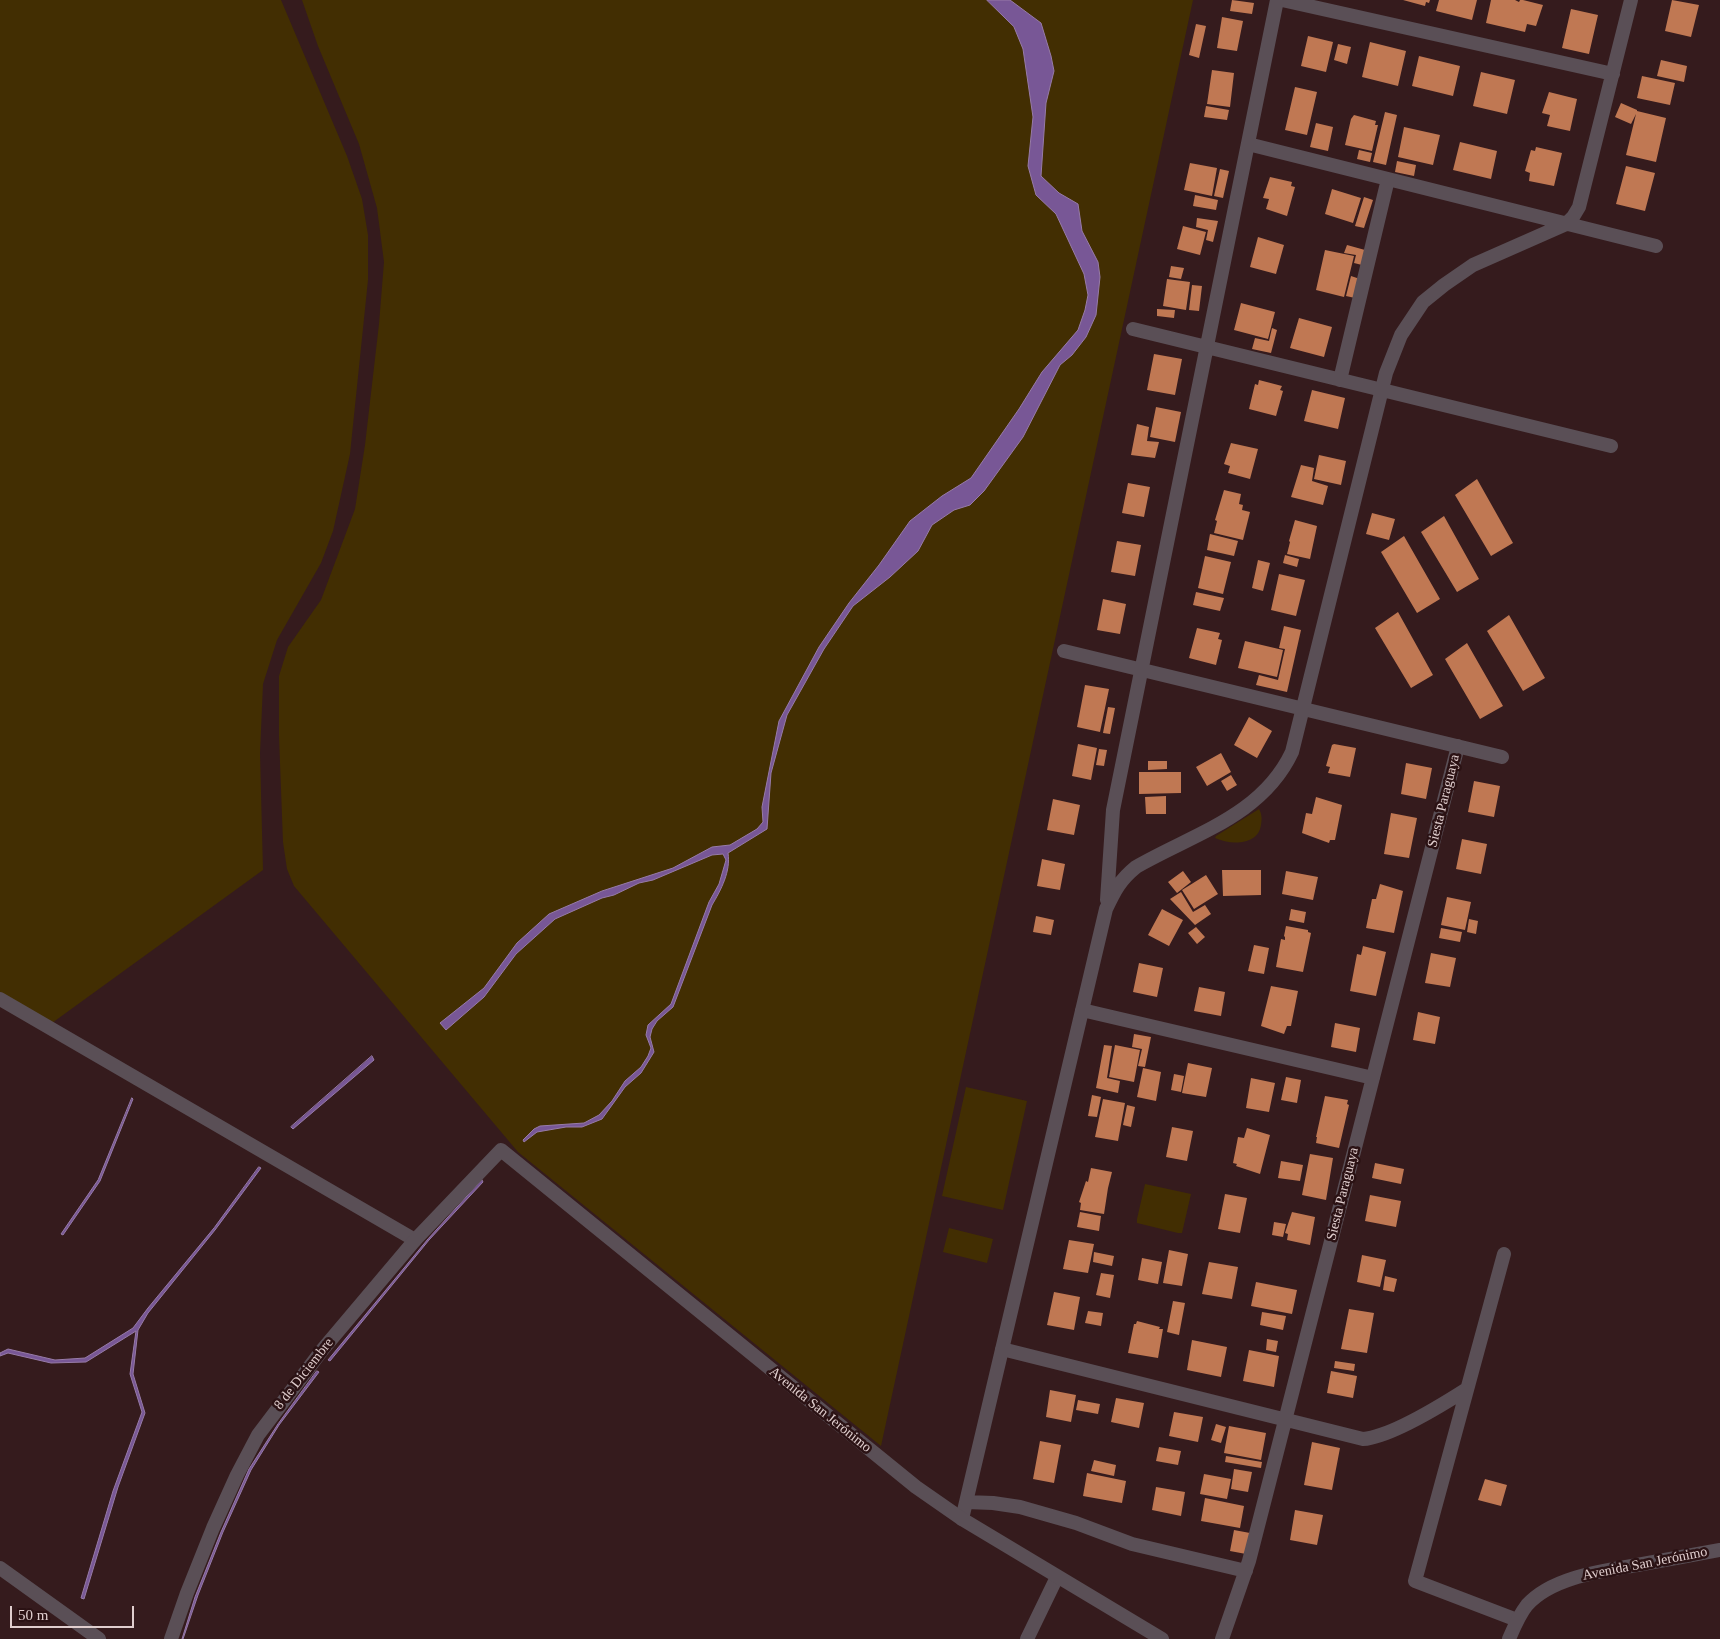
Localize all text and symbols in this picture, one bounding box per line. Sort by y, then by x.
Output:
street label: Siesta Paraguaya [1424,753,1464,849]
street label: Siesta Paraguaya [1323,1146,1363,1242]
street label: 8 de Diciembre [271,1335,337,1413]
street label: Avenida San Jerónimo [766,1364,874,1456]
street label: Avenida San Jerónimo [1581,1544,1709,1584]
scale bar [12,1596,136,1628]
text: 50 m [18,1607,48,1623]

